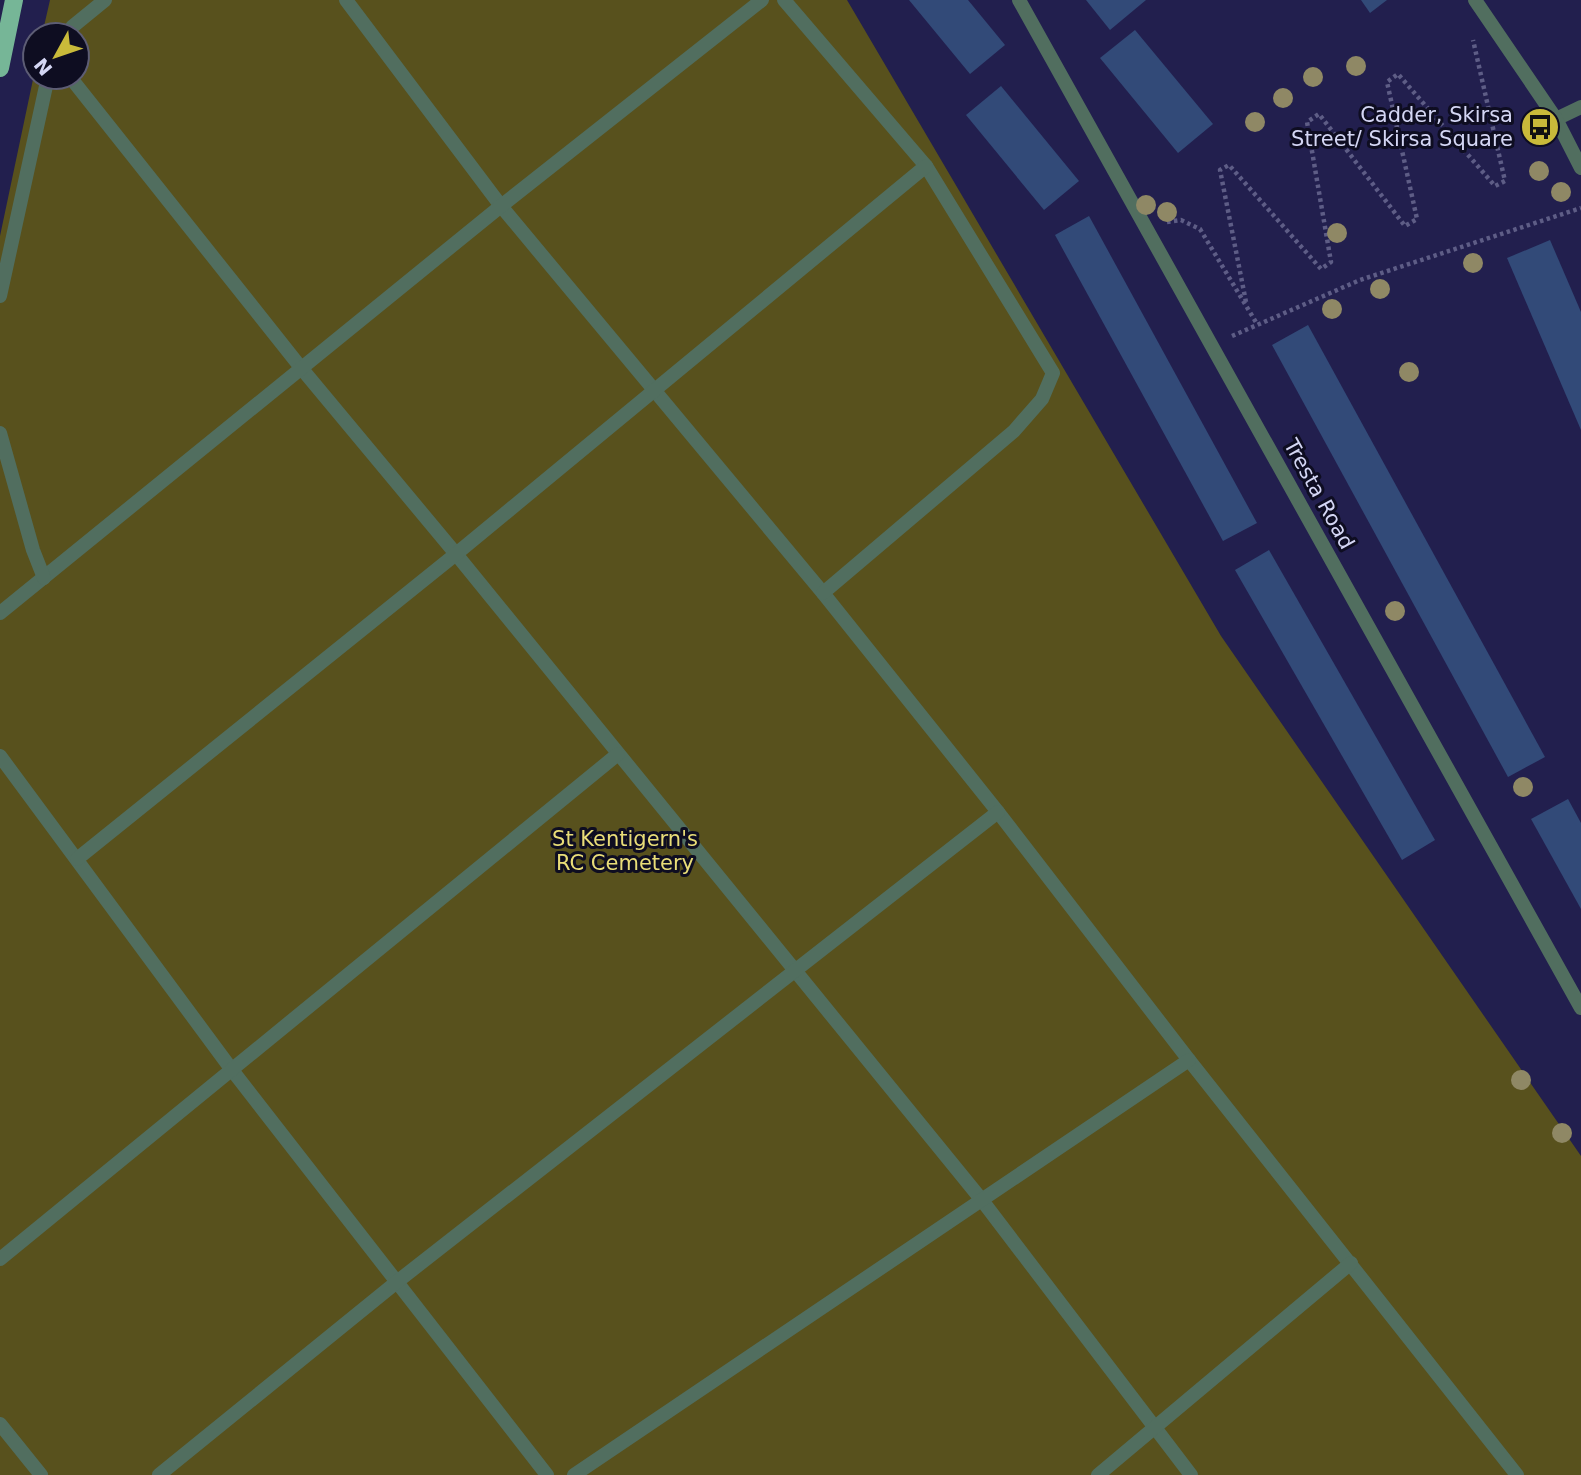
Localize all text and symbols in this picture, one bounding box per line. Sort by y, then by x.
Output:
north arrow [21,21,91,91]
text: N [29,54,57,80]
place label: Cadder, Skirsa Street/ Skirsa Square [1291,103,1513,151]
bus stop icon: Cadder, Skirsa Street/ Skirsa Square [1519,106,1561,148]
street label: Tresta Road [1278,434,1359,553]
park label: St Kentigern's RC Cemetery [552,827,698,875]

